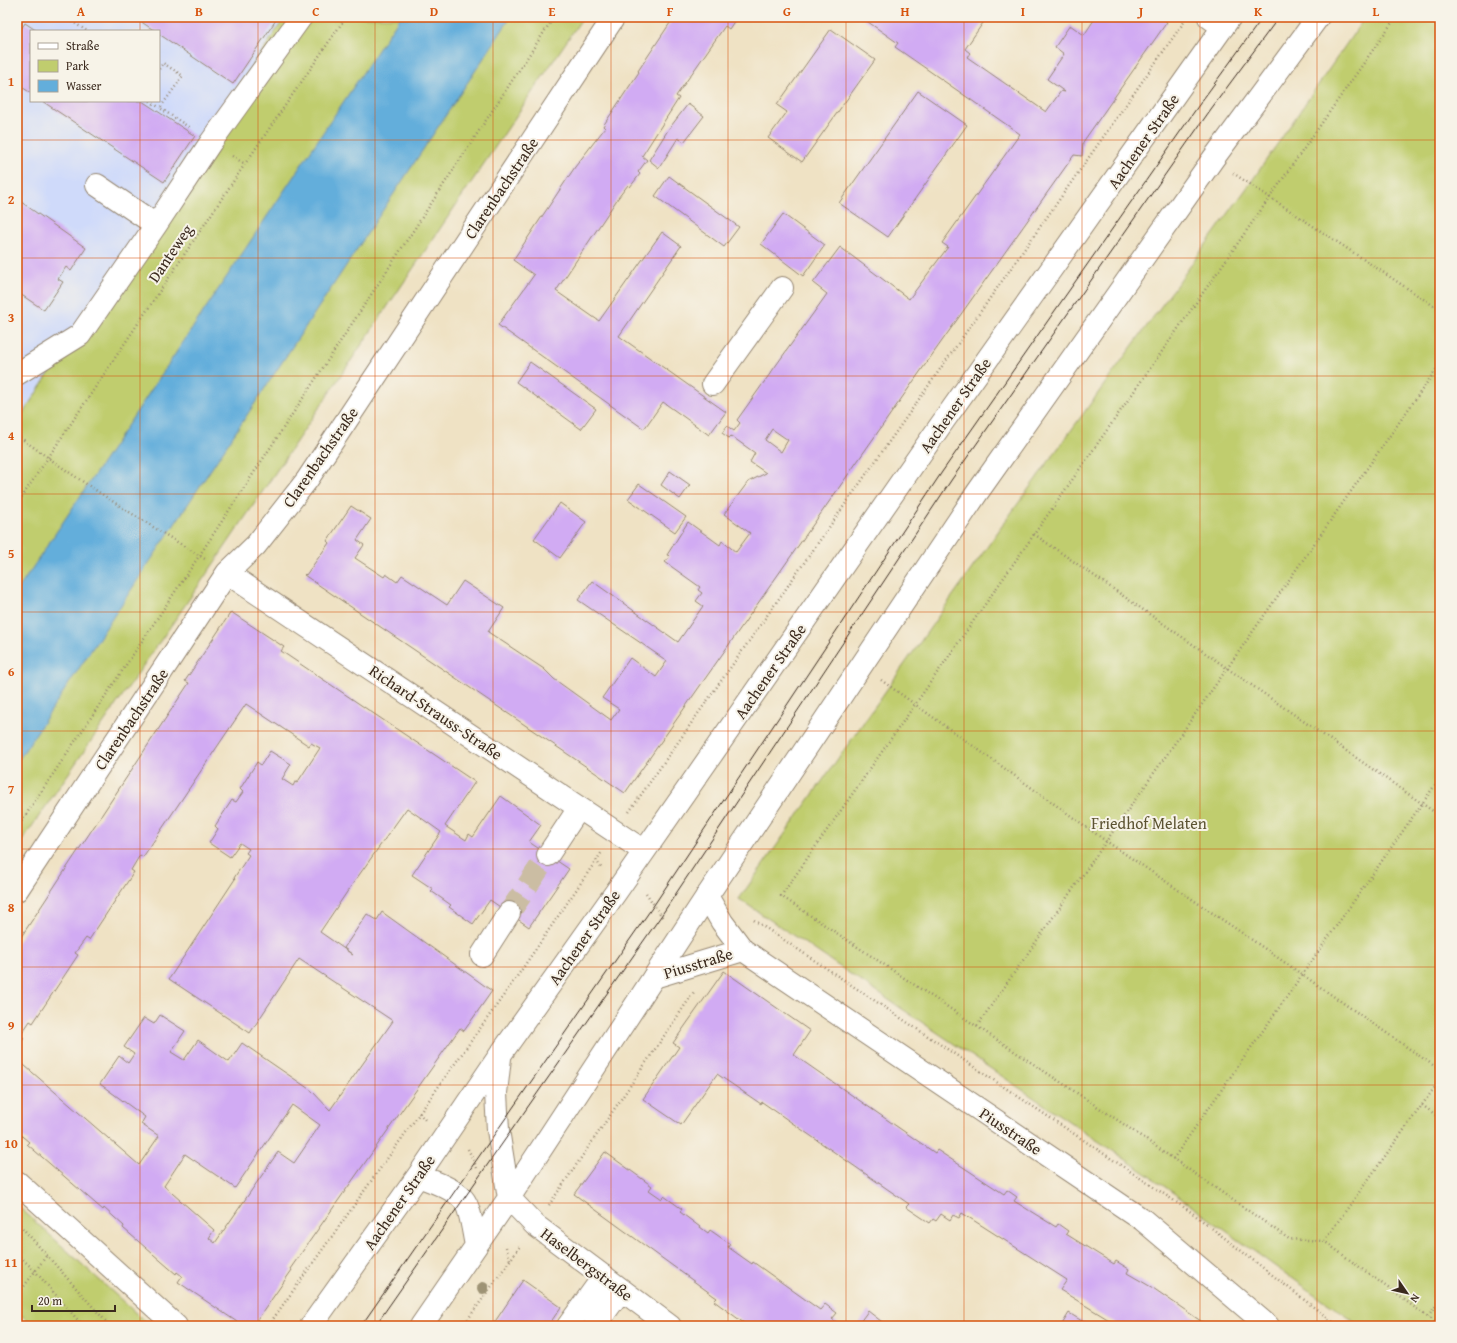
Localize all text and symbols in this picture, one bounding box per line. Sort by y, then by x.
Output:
text: A [77,2,86,21]
text: B [195,2,203,21]
text: C [312,2,320,21]
text: D [430,2,438,21]
text: E [549,2,556,21]
text: F [667,2,674,21]
text: G [783,2,791,21]
text: H [900,2,910,21]
text: I [1021,2,1025,21]
text: J [1137,2,1144,21]
text: K [1254,2,1263,21]
text: L [1373,2,1380,21]
legend [30,30,160,102]
text: Straße [66,37,100,54]
text: Park [66,57,90,74]
text: 1 [8,72,14,91]
text: Wasser [66,77,102,94]
street label: Aachener Straße [1101,88,1185,194]
street label: Clarenbachstraße [458,132,544,244]
text: 2 [8,190,15,209]
street label: Danteweg [142,219,198,287]
text: 3 [8,308,14,327]
street label: Aachener Straße [913,352,997,458]
street label: Clarenbachstraße [276,402,364,512]
text: 4 [8,426,15,445]
text: 5 [8,544,15,563]
street label: Aachener Straße [728,618,812,724]
street label: Richard-Strauss-Straße [365,658,507,766]
text: 6 [8,662,15,681]
street label: Clarenbachstraße [88,663,174,775]
text: 7 [8,780,15,799]
park label: Friedhof Melaten [1091,811,1207,835]
street label: Aachener Straße [542,884,626,990]
text: 8 [8,898,15,917]
street label: Piusstraße [661,941,735,985]
text: 9 [8,1016,15,1035]
street label: Piusstraße [975,1101,1047,1161]
text: 10 [4,1134,18,1153]
street label: Aachener Straße [357,1149,441,1255]
street label: Haselbergstraße [536,1221,638,1307]
text: 11 [4,1253,18,1272]
north arrow [1387,1273,1427,1313]
scale bar [32,1287,115,1313]
text: N [1406,1291,1424,1307]
text: 20 m [38,1292,62,1309]

